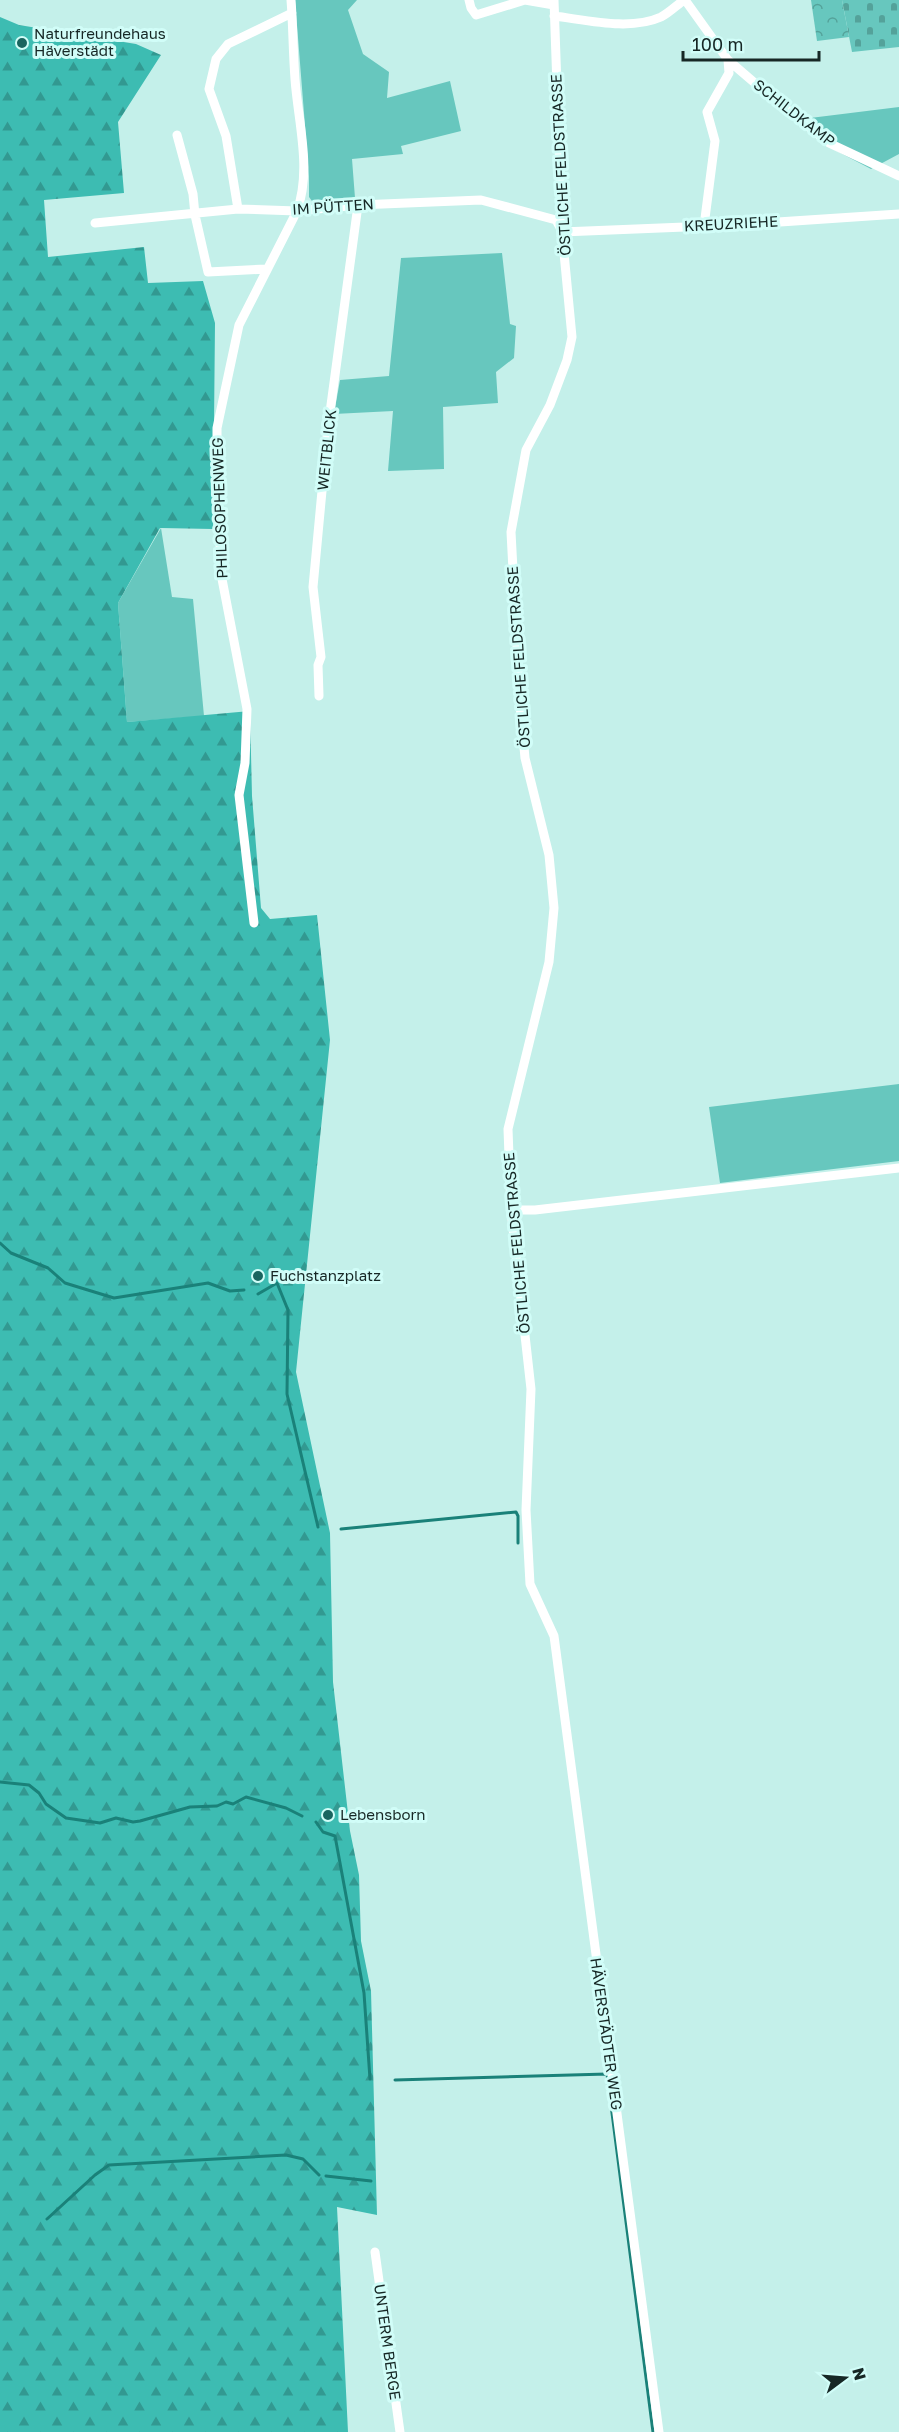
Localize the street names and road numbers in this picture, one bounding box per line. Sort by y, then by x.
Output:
street label: ÖSTLICHE FELDSTRASSE [546,74,574,256]
street label: SCHILDKAMP [750,75,839,150]
street label: IM PÜTTEN [291,194,374,218]
street label: KREUZRIEHE [683,212,778,234]
street label: WEITBLICK [313,408,339,491]
street label: PHILOSOPHENWEG [208,437,230,579]
street label: ÖSTLICHE FELDSTRASSE [503,566,533,748]
street label: ÖSTLICHE FELDSTRASSE [499,1152,533,1334]
street label: HÄVERSTÄDTER WEG [587,1956,627,2111]
street label: UNTERM BERGE [371,2283,405,2401]

